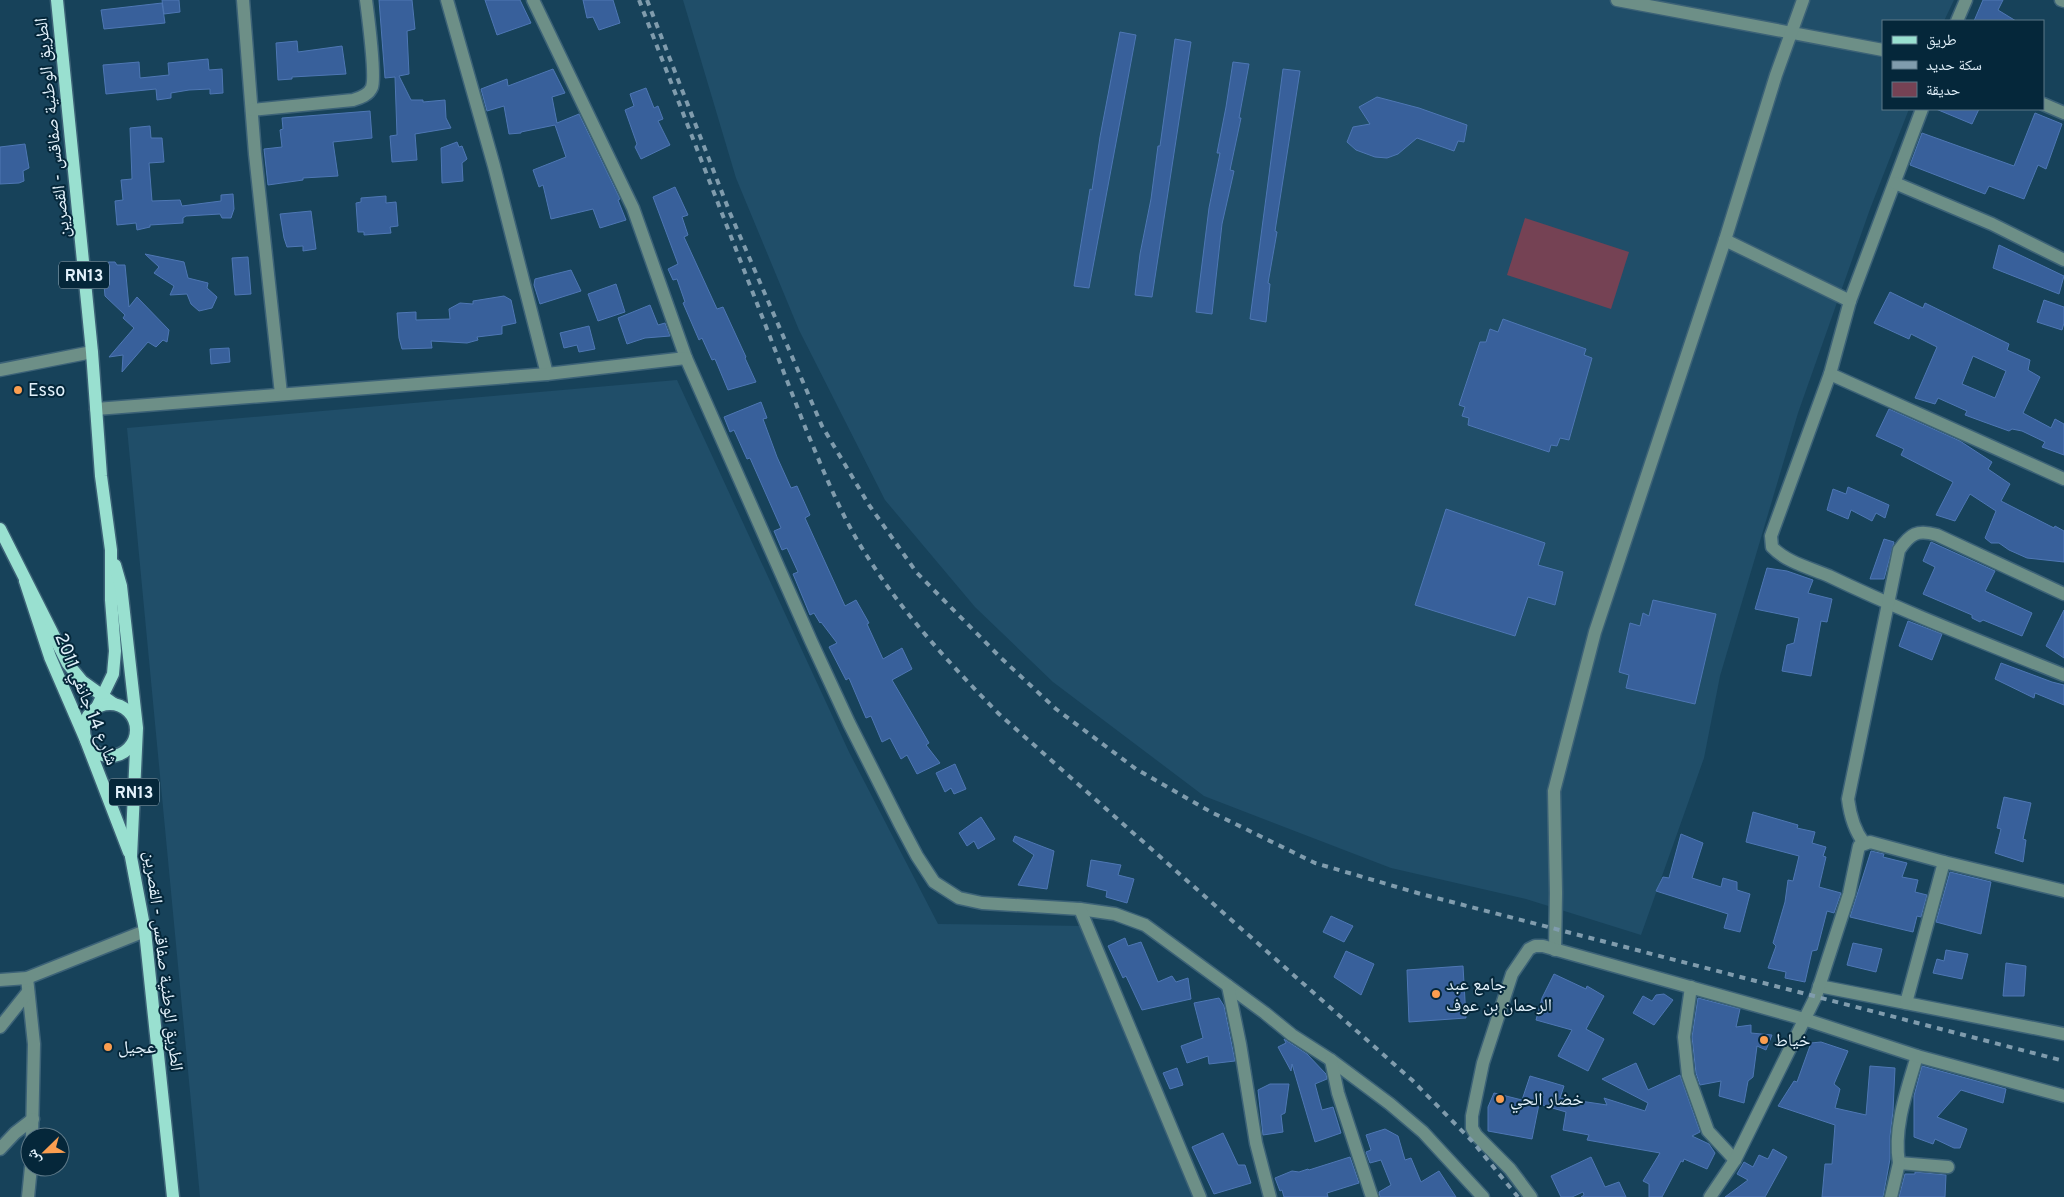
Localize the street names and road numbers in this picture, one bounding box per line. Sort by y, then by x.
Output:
street label: الطريق الوطنية صفاقس - القصرين [30,17,76,239]
road number: RN13 [59,262,109,288]
street label: شارع 14 جانفي 2011 [47,630,123,770]
road number: RN13 [109,779,159,806]
street label: الطريق الوطنية صفاقس - القصرين [138,850,187,1072]

